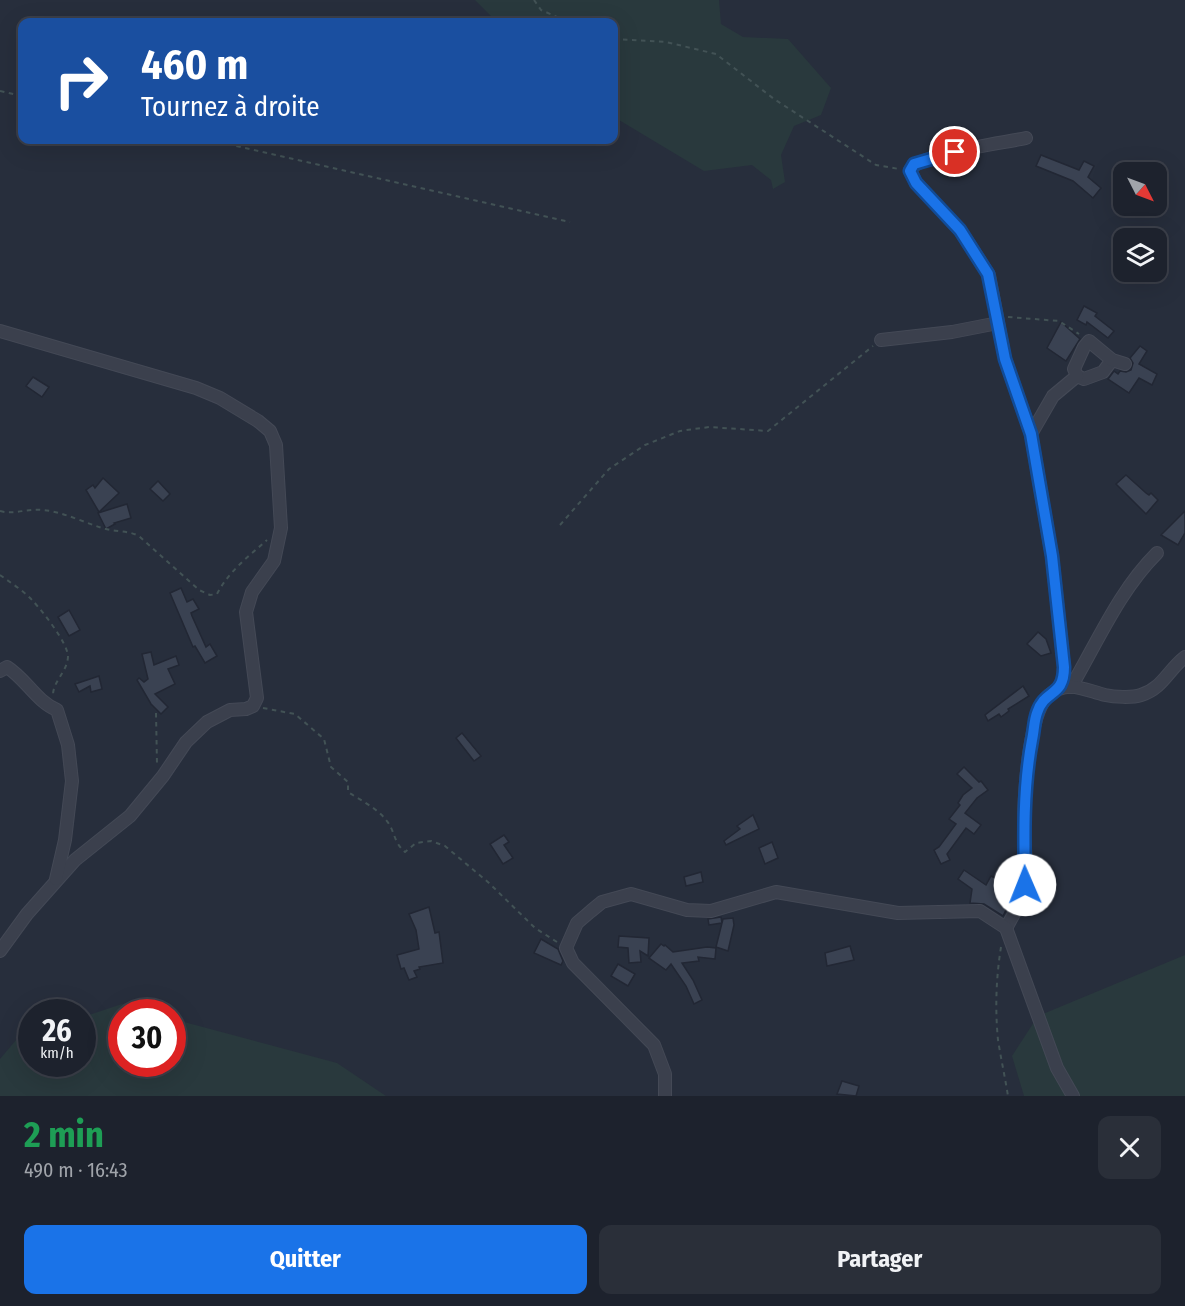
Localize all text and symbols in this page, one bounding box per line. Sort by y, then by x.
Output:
text: 460 m [141,40,248,90]
icon: right [42,42,120,120]
text: Tournez à droite [141,91,320,123]
pin [929,126,980,177]
icon: arrive [938,135,971,168]
north arrow [1113,162,1167,216]
map controls [1113,162,1167,282]
button: layers [1113,228,1167,282]
position arrow [993,853,1057,917]
speed limit sign: 30 [108,999,186,1077]
text: 26 [42,1013,72,1049]
text: km/h [40,1044,74,1062]
text: 2 min [24,1113,104,1157]
button: close [1098,1116,1161,1179]
text: 490 m · 16:43 [24,1158,127,1182]
button: Quitter [24,1225,587,1294]
button: Partager [599,1225,1161,1294]

